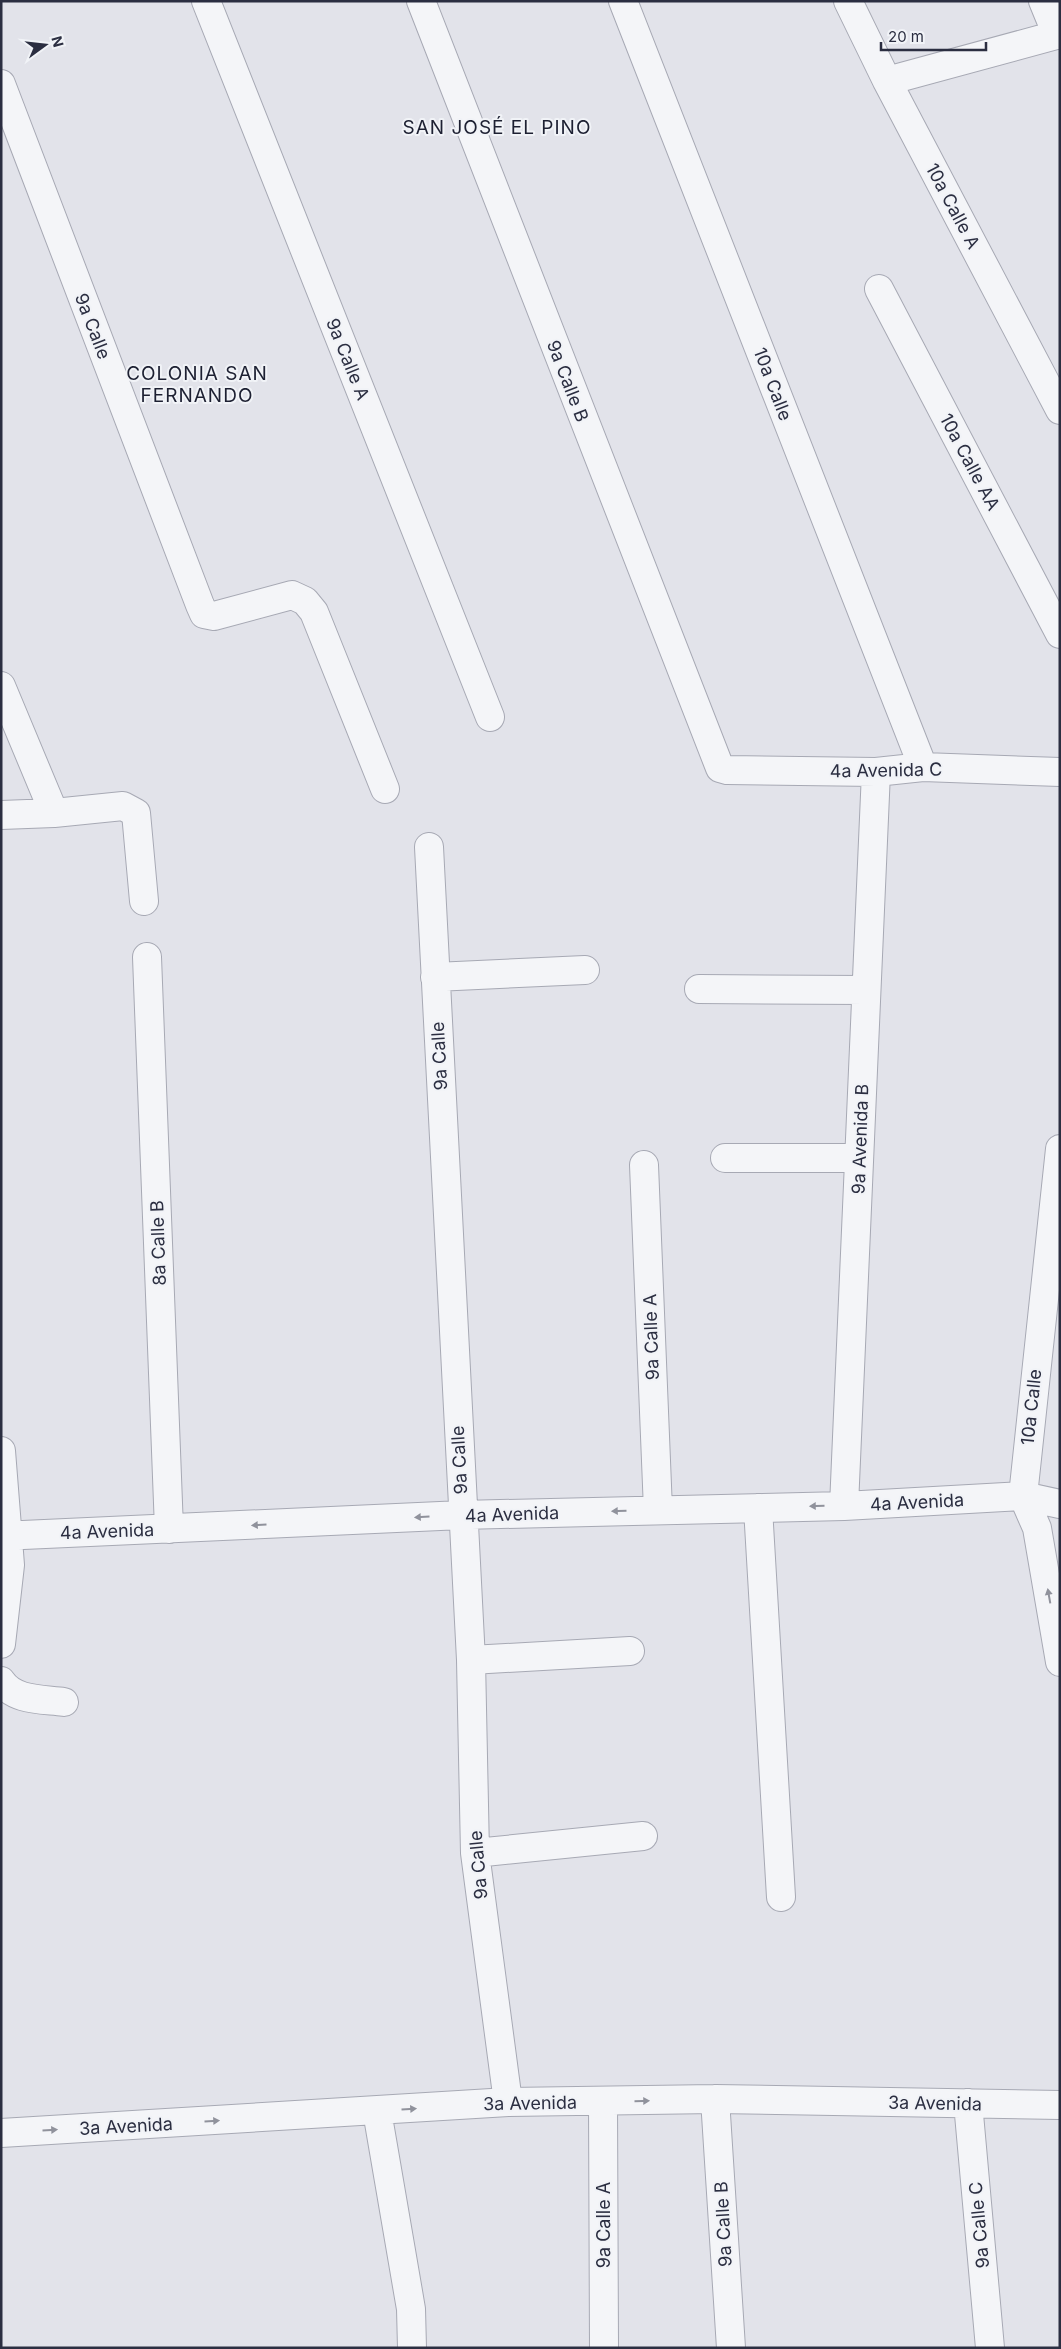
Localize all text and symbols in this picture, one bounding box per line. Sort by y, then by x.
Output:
north arrow [20,20,70,70]
scale bar [881,20,986,52]
text: 20 m [888,27,924,46]
text: N [48,34,68,49]
district label: SAN JOSÉ EL PINO [403,115,591,139]
street label: 10a Calle A [922,160,984,252]
street label: 9a Calle [71,290,115,362]
street label: 9a Calle A [322,315,374,403]
street label: 9a Calle B [543,337,593,425]
street label: 10a Calle [750,345,796,423]
district label: COLONIA SAN FERNANDO [126,362,268,407]
street label: 10a Calle AA [936,410,1004,514]
street label: 4a Avenida C [830,759,942,781]
street label: 9a Calle [427,1021,451,1091]
street label: 9a Avenida B [848,1083,872,1195]
street label: 8a Calle B [146,1200,170,1286]
street label: 9a Calle A [639,1294,663,1380]
street label: 10a Calle [1017,1368,1045,1446]
street label: 9a Calle [447,1425,471,1495]
street label: 4a Avenida [869,1489,965,1515]
street label: 4a Avenida [464,1502,560,1526]
one-way arrow [808,1502,824,1510]
one-way arrow [611,1507,627,1515]
one-way arrow [413,1513,429,1521]
street label: 4a Avenida [59,1519,155,1543]
one-way arrow [251,1521,267,1529]
one-way arrow [1044,1588,1052,1604]
street label: 9a Calle [465,1830,491,1900]
street label: 3a Avenida [483,2092,577,2114]
street label: 3a Avenida [888,2092,982,2114]
one-way arrow [634,2097,650,2105]
one-way arrow [402,2104,418,2112]
street label: 3a Avenida [79,2113,173,2139]
one-way arrow [204,2116,220,2124]
one-way arrow [42,2126,58,2134]
street label: 9a Calle B [710,2181,736,2267]
street label: 9a Calle C [965,2181,993,2269]
street label: 9a Calle A [593,2182,614,2268]

